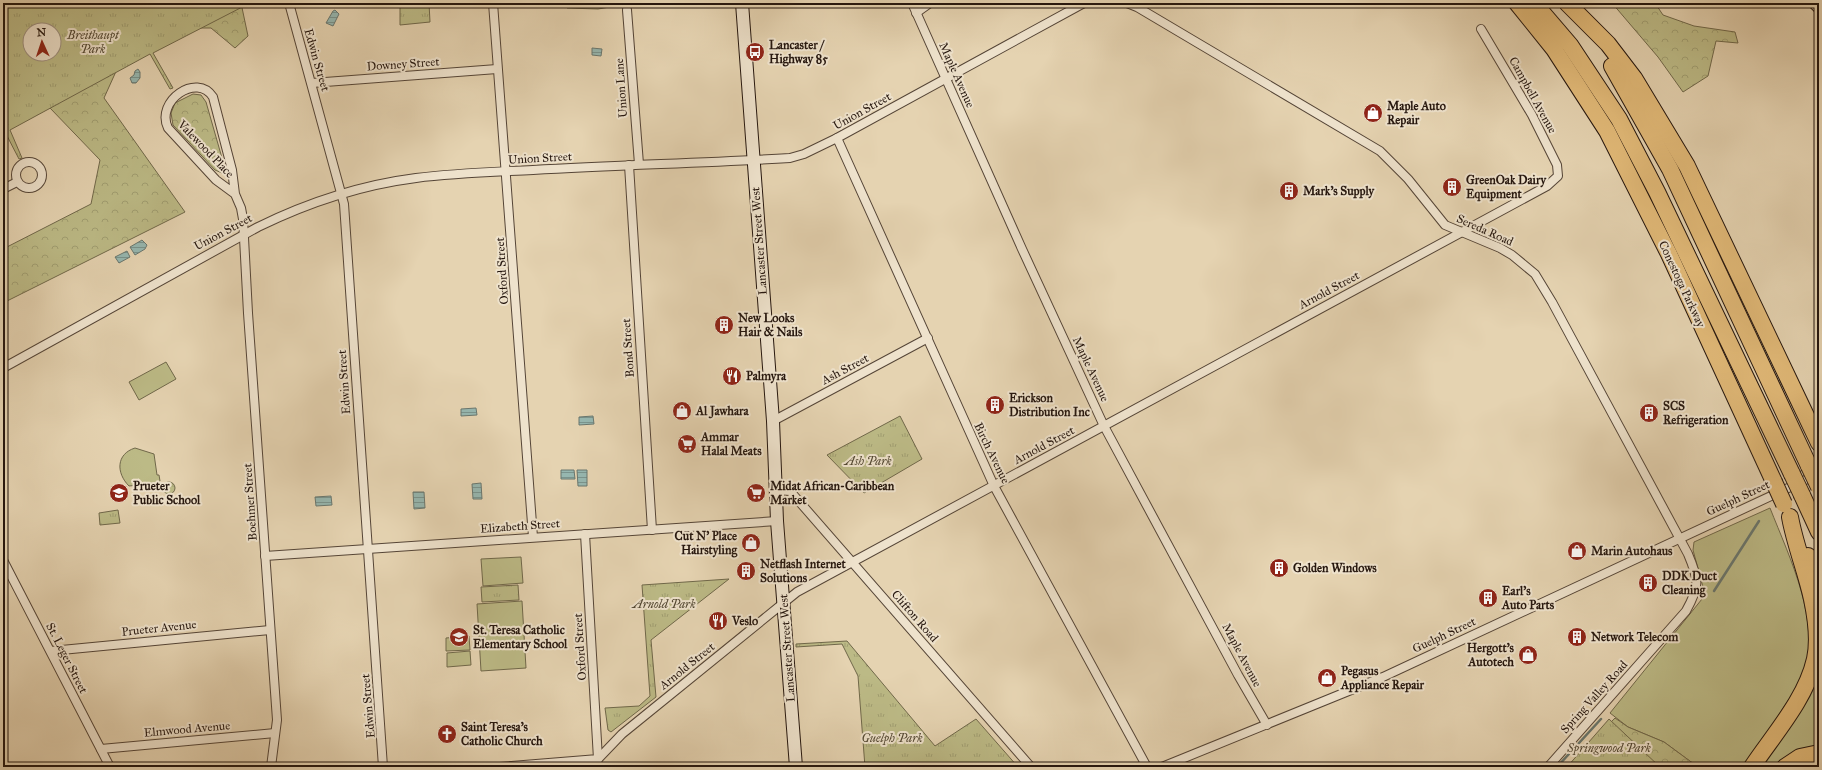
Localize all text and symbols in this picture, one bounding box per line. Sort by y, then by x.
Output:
north arrow [22,22,62,62]
text: N [36,26,47,39]
street label: Edwin Street [301,27,333,94]
park label: Breithaupt Park [66,28,120,56]
place label: Lancaster / Highway 85 [769,38,828,67]
street label: Maple Avenue [936,40,978,110]
bus stop icon: Lancaster / Highway 85 [744,41,766,63]
street label: Downey Street [366,54,441,74]
street label: Campbell Avenue [1506,54,1560,136]
street label: Union Lane [612,58,630,118]
street label: Union Street [831,89,894,133]
place label: Maple Auto Repair [1387,99,1446,128]
shop icon: Maple Auto Repair [1362,102,1384,124]
street label: Valewood Place [174,117,237,181]
street label: Union Street [508,149,573,167]
place label: GreenOak Dairy Equipment [1466,173,1547,202]
building icon: GreenOak Dairy Equipment [1441,176,1463,198]
building icon: Mark's Supply [1278,180,1300,202]
place label: Mark's Supply [1303,184,1376,199]
street label: Lancaster Street West [748,186,770,295]
street label: Union Street [191,210,255,253]
street label: Sereda Road [1454,211,1516,249]
street label: Oxford Street [493,236,511,305]
street label: Conestoga Parkway [1655,238,1708,330]
street label: Arnold Street [1295,268,1362,312]
place label: New Looks Hair & Nails [738,311,803,339]
building icon: New Looks Hair & Nails [713,314,735,336]
street label: Bond Street [619,317,637,378]
street label: Maple Avenue [1070,334,1112,404]
street label: Edwin Street [335,349,353,415]
street label: Ash Street [818,350,872,388]
restaurant icon: Palmyra [721,365,743,387]
place label: Palmyra [746,369,787,384]
place label: Erickson Distribution Inc [1009,391,1090,419]
building icon: Erickson Distribution Inc [984,394,1006,416]
place label: SCS Refrigeration [1663,399,1729,428]
shop icon: Al Jawhara [671,400,693,422]
building icon: SCS Refrigeration [1638,402,1660,424]
place label: Al Jawhara [695,404,749,419]
street label: Birch Avenue [971,420,1013,486]
street label: Arnold Street [1010,423,1077,467]
place label: Ammar Halal Meats [700,430,762,458]
supermarket icon: Ammar Halal Meats [676,433,698,455]
park label: Ash Park [842,454,892,468]
street label: Boehmer Street [240,462,260,541]
street label: Guelph Street [1704,477,1773,519]
place label: Prueter Public School [133,479,201,507]
place label: Midat African-Caribbean Market [770,479,895,507]
school or university icon: Prueter Public School [108,482,130,504]
supermarket icon: Midat African-Caribbean Market [745,482,767,504]
street label: Elizabeth Street [480,516,561,536]
place label: Cut N' Place Hairstyling [675,529,737,558]
shop icon: Cut N' Place Hairstyling [740,532,762,554]
shop icon: Marin Autohaus [1566,540,1588,562]
place label: Marin Autohaus [1591,544,1673,558]
place label: Netflash Internet Solutions [760,557,847,585]
building icon: Golden Windows [1268,557,1290,579]
building icon: Netflash Internet Solutions [735,560,757,582]
place label: Golden Windows [1293,561,1377,575]
place label: DDK Duct Cleaning [1662,569,1718,598]
building icon: DDK Duct Cleaning [1637,572,1659,594]
place label: Earl's Auto Parts [1501,584,1555,612]
street label: Clifton Road [889,587,941,645]
building icon: Earl's Auto Parts [1477,587,1499,609]
street label: Lancaster Street West [776,593,798,702]
park label: Arnold Park [631,597,696,611]
restaurant icon: Veslo [707,610,729,632]
street label: Oxford Street [571,612,589,681]
place label: Veslo [731,614,758,628]
street label: Guelph Street [1410,614,1479,656]
street label: Prueter Avenue [121,617,197,639]
street label: St. Leger Street [42,620,91,697]
street label: Maple Avenue [1219,621,1265,689]
place label: St. Teresa Catholic Elementary School [473,623,568,652]
school or university icon: St. Teresa Catholic Elementary School [448,626,470,648]
building icon: Network Telecom [1566,626,1588,648]
place label: Network Telecom [1591,630,1679,644]
street label: Arnold Street [656,639,718,693]
place label: Hergott's Autotech [1467,641,1515,669]
shop icon: Hergott's Autotech [1517,644,1539,666]
street label: Spring Valley Road [1558,658,1631,737]
place label: Pegasus Appliance Repair [1340,664,1425,693]
shop icon: Pegasus Appliance Repair [1316,667,1338,689]
street label: Edwin Street [358,672,378,739]
street label: Elmwood Avenue [143,718,231,740]
place label: Saint Teresa's Catholic Church [461,720,543,748]
church icon: Saint Teresa's Catholic Church [436,723,458,745]
park label: Guelph Park [861,731,923,746]
park label: Springwood Park [1566,741,1651,756]

